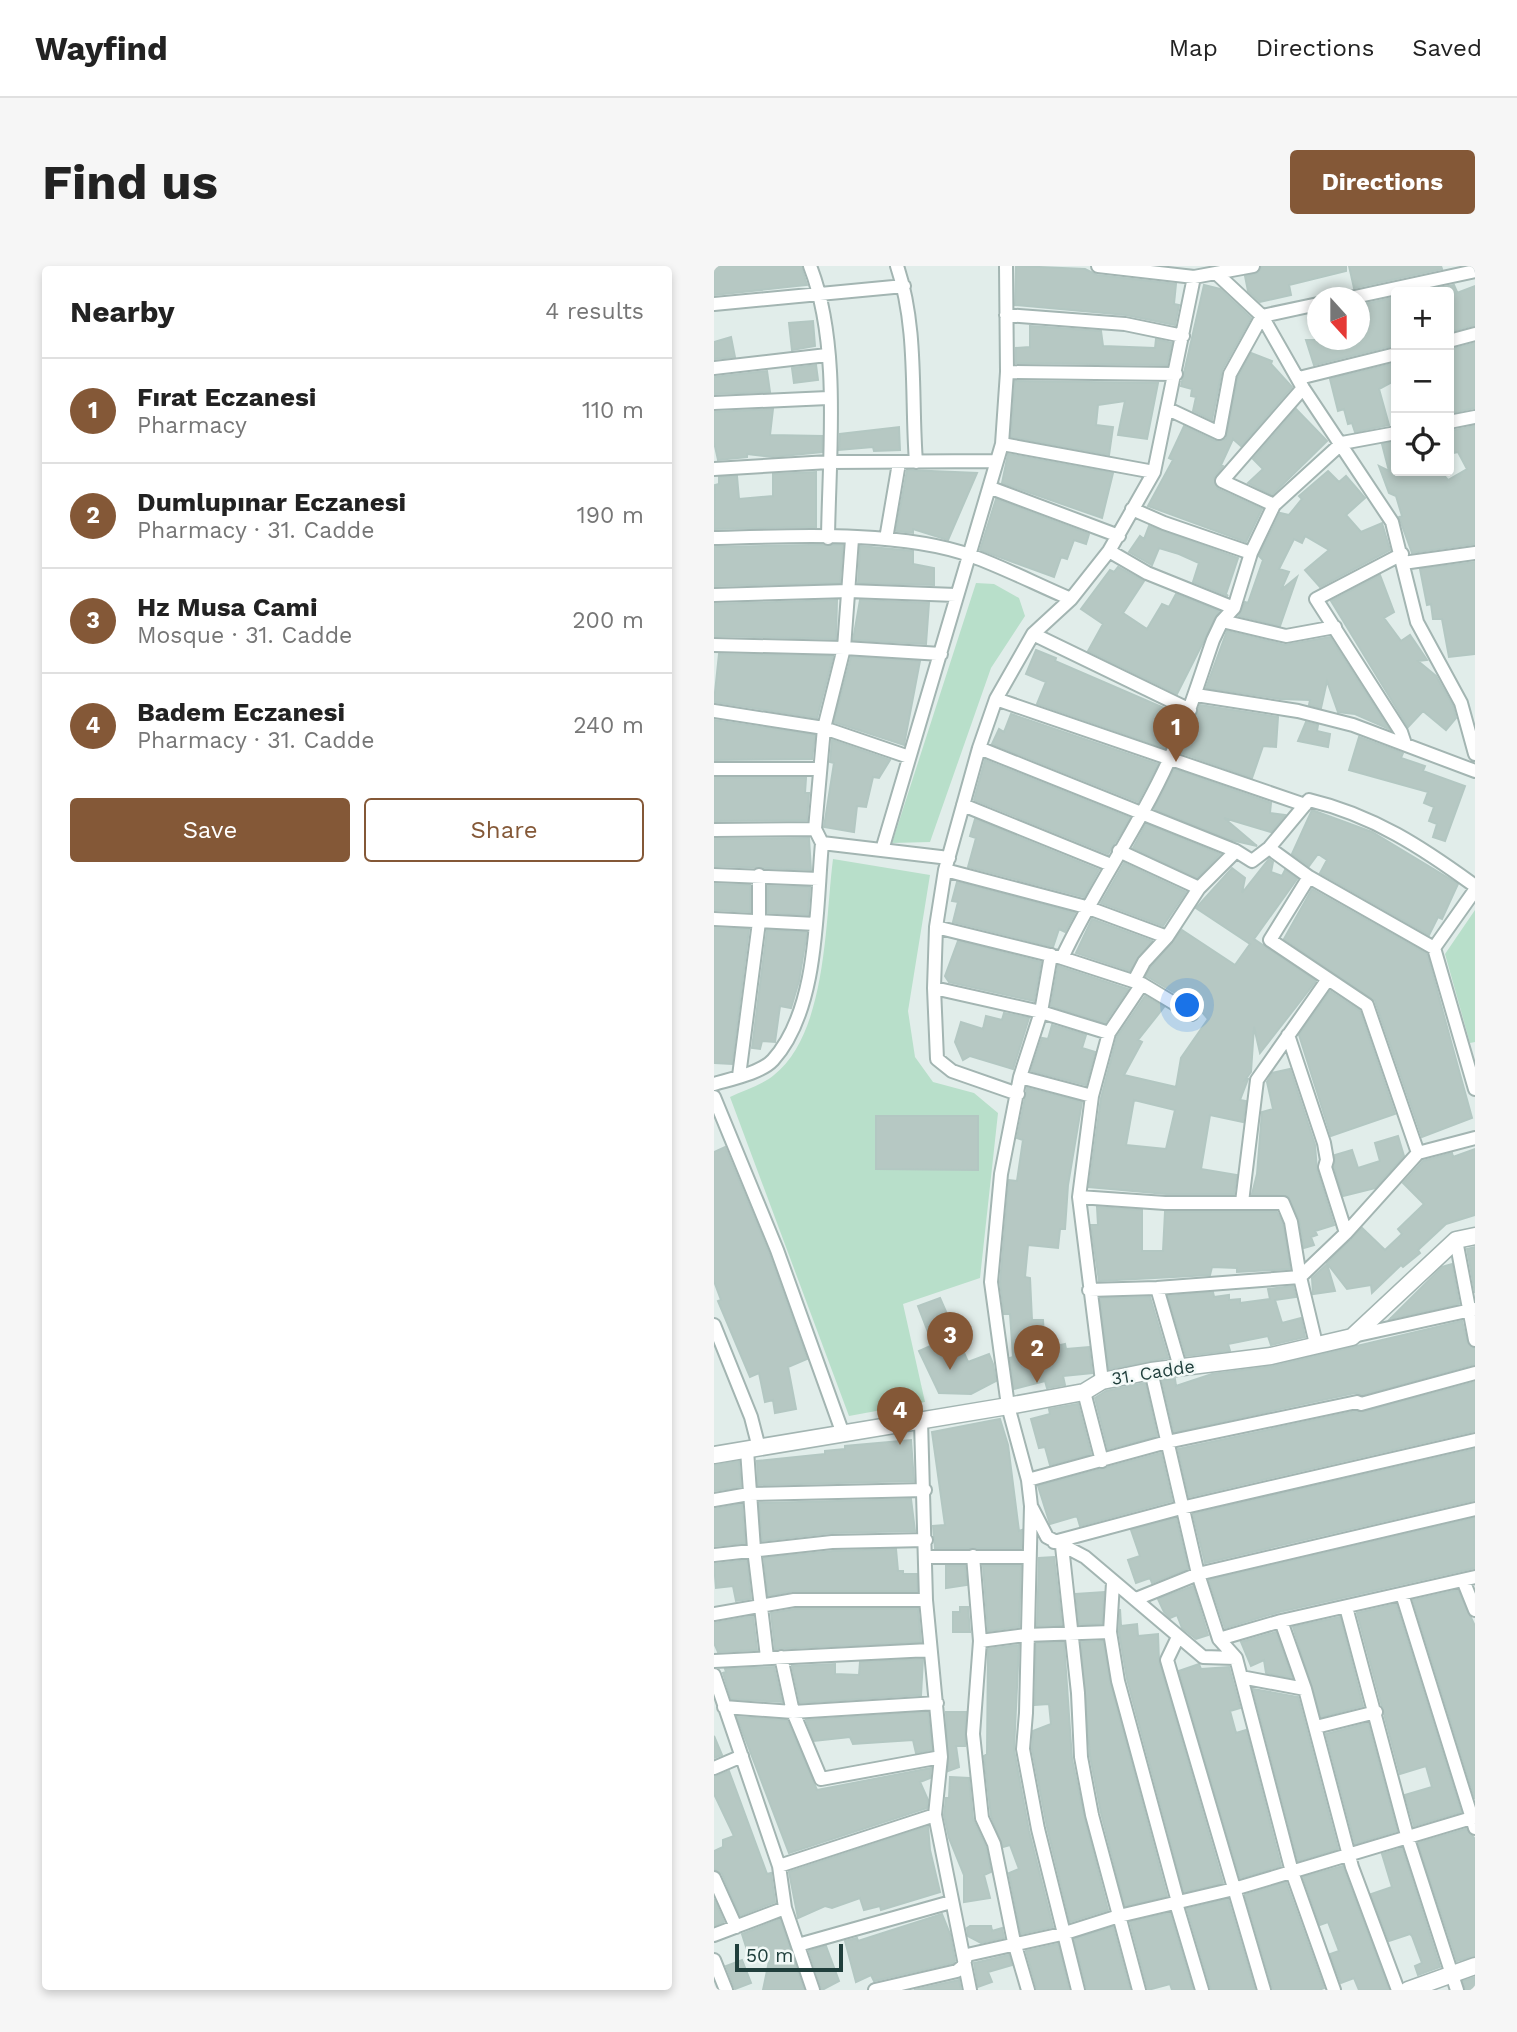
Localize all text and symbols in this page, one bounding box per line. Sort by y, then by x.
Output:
text: Wayfind [35,29,168,68]
text: Map [1169,34,1218,62]
text: Directions [1256,34,1374,62]
text: Saved [1412,34,1482,62]
button: Directions [1290,150,1475,214]
text: Find us [42,153,218,211]
north arrow [1307,287,1370,350]
map controls [1391,287,1454,476]
button: + [1391,287,1454,350]
text: Nearby [70,294,175,329]
text: 4 results [545,298,644,325]
button: − [1391,350,1454,413]
text: Fırat Eczanesi [137,382,316,412]
text: 1 [88,397,98,424]
text: 110 m [582,397,644,424]
text: Pharmacy [137,412,247,439]
button: locate [1391,413,1454,476]
text: Dumlupınar Eczanesi [137,487,406,517]
text: 2 [86,502,100,529]
text: 190 m [577,502,644,529]
text: Pharmacy · 31. Cadde [137,517,374,544]
text: Hz Musa Cami [137,592,318,622]
text: 3 [86,607,100,634]
text: 200 m [572,607,644,634]
text: Mosque · 31. Cadde [137,622,352,649]
text: Badem Eczanesi [137,697,345,727]
pin: 1 [1153,704,1199,762]
text: 4 [86,712,100,739]
text: 240 m [573,712,644,739]
text: Pharmacy · 31. Cadde [137,727,374,754]
button: Save [70,798,350,862]
button: Share [364,798,644,862]
your location [1170,988,1204,1022]
pin: 3 [927,1312,973,1370]
pin: 2 [1014,1325,1060,1383]
street label: 31. Cadde [1110,1355,1196,1389]
pin: 4 [877,1387,923,1445]
scale bar [735,1941,844,1973]
text: 50 m [746,1944,793,1967]

